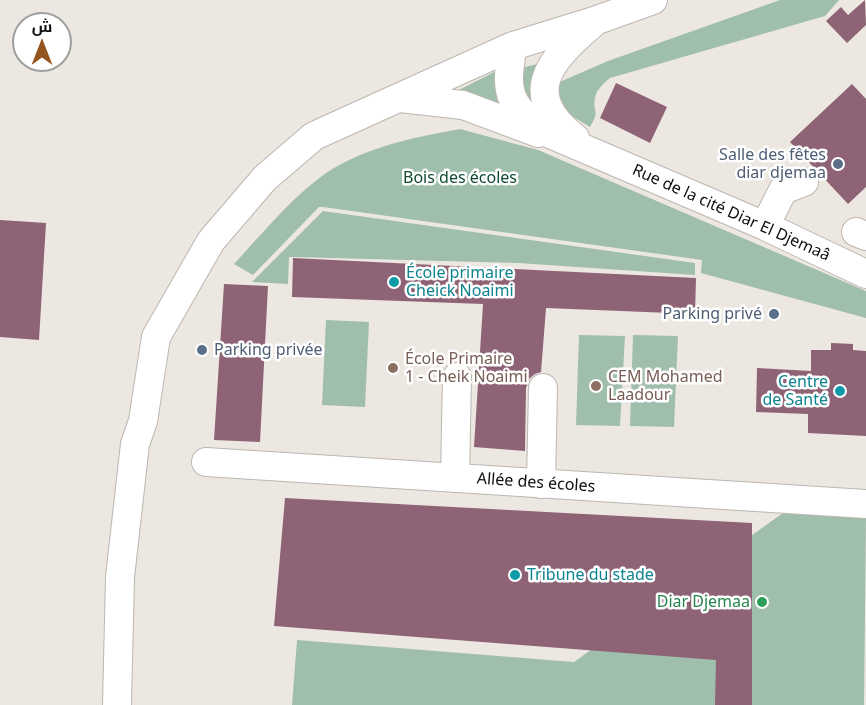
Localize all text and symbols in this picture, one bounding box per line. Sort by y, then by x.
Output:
north arrow [12,12,72,72]
text: ش [32,15,52,37]
place label: Salle des fêtes diar djemaa [719,145,826,183]
marker: Salle des fêtes diar djemaa [831,157,845,171]
street label: Rue de la cité Diar El Djemaâ [629,161,833,265]
park label: Bois des écoles [403,168,517,188]
place label: École primaire Cheick Noaimi [406,263,514,301]
marker: École primaire Cheick Noaimi [387,275,401,289]
place label: Parking privé [662,304,762,324]
marker: Parking privé [767,307,781,321]
place label: Parking privée [214,340,323,360]
marker: Parking privée [195,343,209,357]
place label: École Primaire 1 - Cheik Noaimi [405,349,528,387]
marker: École Primaire 1 - Cheik Noaimi [386,361,400,375]
place label: CEM Mohamed Laadour [608,367,723,405]
place label: Centre de Santé [763,372,828,410]
marker: CEM Mohamed Laadour [589,379,603,393]
marker: Centre de Santé [833,384,847,398]
street label: Allée des écoles [476,469,596,497]
place label: Tribune du stade [527,565,654,585]
marker: Tribune du stade [508,568,522,582]
place label: Diar Djemaa [657,592,750,612]
marker: Diar Djemaa [755,595,769,609]

